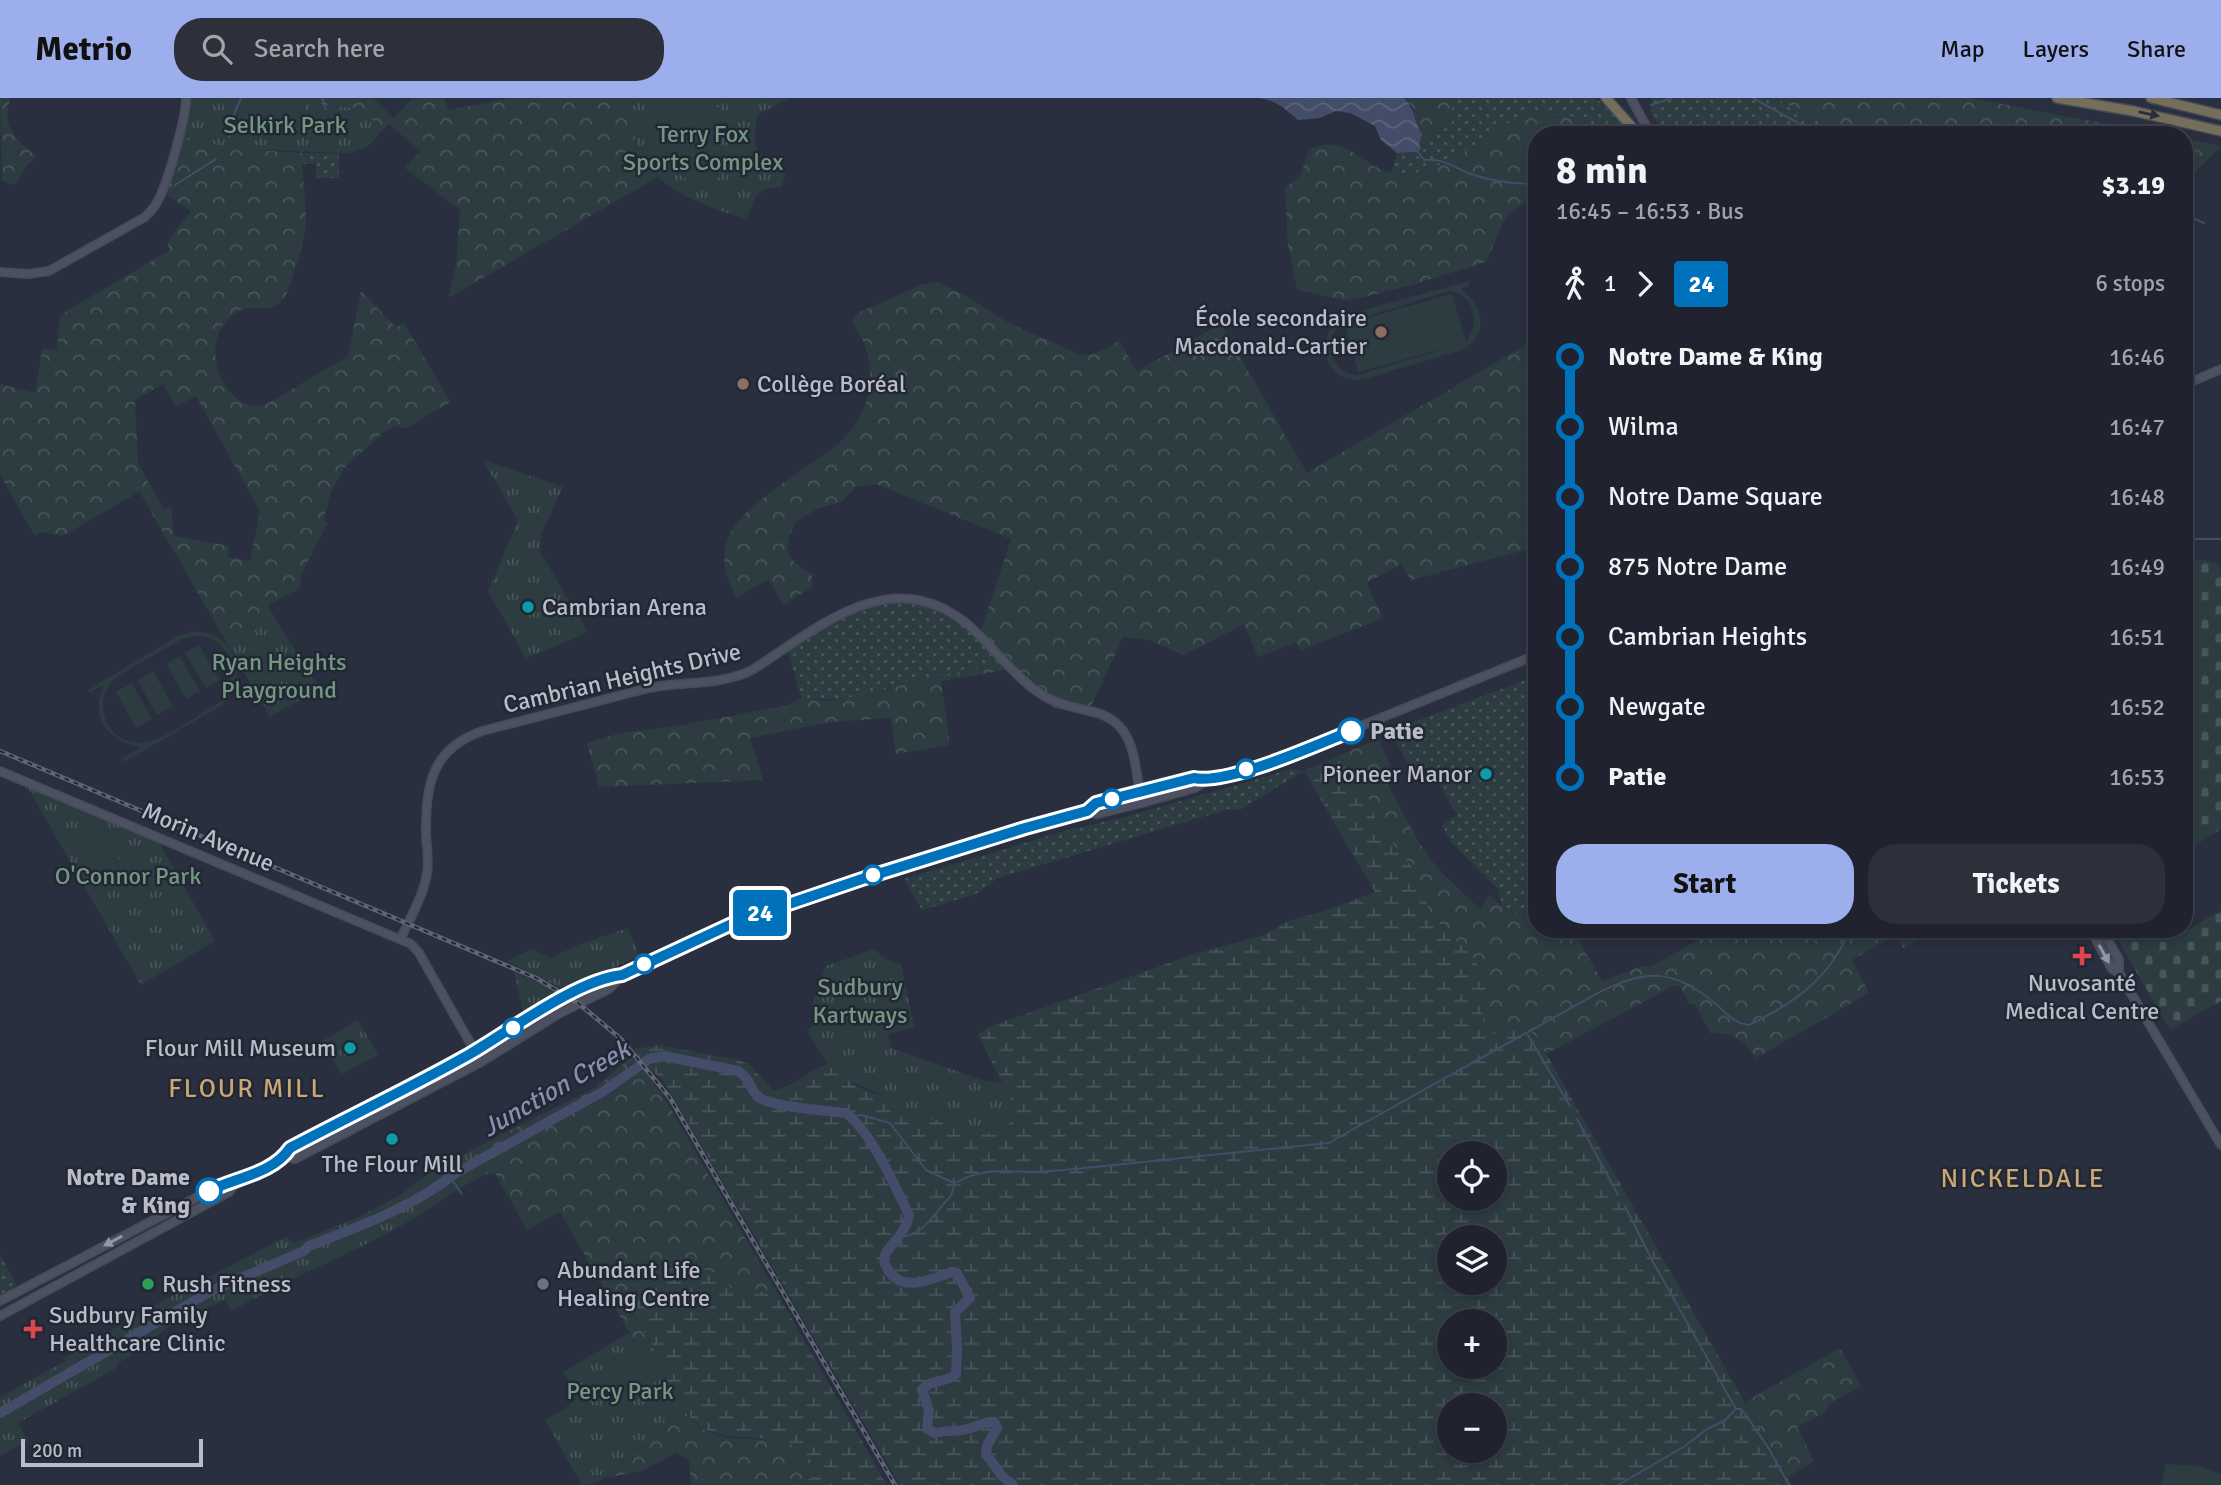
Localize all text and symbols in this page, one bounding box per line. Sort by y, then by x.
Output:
search box [174,18,664,81]
text: Metrio [35,29,132,70]
icon: search [198,30,236,68]
text: Search here [254,33,385,65]
text: Map [1940,34,1985,64]
text: Layers [2023,34,2089,64]
text: Share [2127,34,2186,64]
one-way arrow [2138,108,2160,119]
park label: Selkirk Park [223,110,347,140]
park label: Terry Fox Sports Complex [623,119,783,177]
text: 8 min [1556,147,1648,194]
text: $3.19 [2101,170,2165,202]
text: 16:45 – 16:53 · Bus [1556,197,1744,226]
icon: walk [1556,265,1594,303]
icon: forward [1626,265,1664,303]
text: 1 [1604,269,1616,298]
text: 24 [1688,269,1714,299]
text: 6 stops [2095,269,2165,298]
place label: École secondaire Macdonald-Cartier [1174,303,1367,361]
marker: École secondaire Macdonald-Cartier [1373,324,1389,340]
text: Notre Dame & King [1608,341,1823,373]
text: 16:46 [2109,343,2165,372]
place label: Collège Boréal [757,369,906,399]
marker: Collège Boréal [735,376,751,392]
text: Wilma [1608,411,1679,443]
text: 16:47 [2109,413,2165,442]
text: Notre Dame Square [1608,481,1823,513]
text: 16:48 [2109,483,2165,512]
text: 875 Notre Dame [1608,551,1787,583]
text: 16:49 [2109,553,2165,582]
place label: Cambrian Arena [542,592,707,622]
marker: Cambrian Arena [520,599,536,615]
text: Cambrian Heights [1608,621,1807,653]
text: 16:51 [2109,623,2165,652]
street label: Cambrian Heights Drive [500,636,744,720]
park label: Ryan Heights Playground [211,647,347,705]
text: Newgate [1608,691,1706,723]
text: 16:52 [2109,693,2165,722]
place label: Patie [1370,716,1424,746]
marker: Patie [1338,718,1364,744]
unlabelled marker [1236,759,1256,779]
place label: Pioneer Manor [1322,759,1472,789]
text: Patie [1608,761,1666,793]
text: 16:53 [2109,763,2165,792]
marker: Pioneer Manor [1478,766,1494,782]
unlabelled marker [1102,789,1122,809]
street label: Morin Avenue [137,796,279,878]
button: Start [1556,844,1854,924]
button: Tickets [1868,844,2165,924]
park label: O'Connor Park [55,861,201,891]
unlabelled marker [863,865,883,885]
line badge: 24 [728,890,792,936]
text: 24 [747,898,773,928]
one-way arrow [2098,944,2109,964]
marker: Nuvosanté Medical Centre [2072,946,2092,966]
unlabelled marker [634,954,654,974]
place label: Nuvosanté Medical Centre [2005,968,2159,1026]
park label: Sudbury Kartways [812,972,908,1030]
unlabelled marker [503,1018,523,1038]
place label: Flour Mill Museum [145,1033,336,1063]
water label: Junction Creek [476,1033,638,1144]
marker: Flour Mill Museum [342,1040,358,1056]
district label: FLOUR MILL [168,1073,326,1105]
marker: The Flour Mill [384,1131,400,1147]
map controls [1437,1141,1507,1463]
button: locate [1437,1141,1507,1211]
place label: The Flour Mill [322,1149,462,1179]
place label: Notre Dame & King [66,1162,190,1220]
district label: NICKELDALE [1941,1163,2105,1195]
marker: Notre Dame & King [196,1178,222,1204]
button: layers [1437,1225,1507,1295]
one-way arrow [103,1235,123,1247]
place label: Abundant Life Healing Centre [557,1255,710,1313]
place label: Rush Fitness [162,1269,291,1299]
marker: Rush Fitness [140,1276,156,1292]
marker: Abundant Life Healing Centre [535,1276,551,1292]
place label: Sudbury Family Healthcare Clinic [49,1300,225,1358]
button: + [1437,1309,1507,1379]
marker: Sudbury Family Healthcare Clinic [23,1319,43,1339]
park label: Percy Park [566,1376,674,1406]
button: − [1437,1393,1507,1463]
scale bar [21,1436,203,1468]
text: 200 m [32,1439,82,1463]

